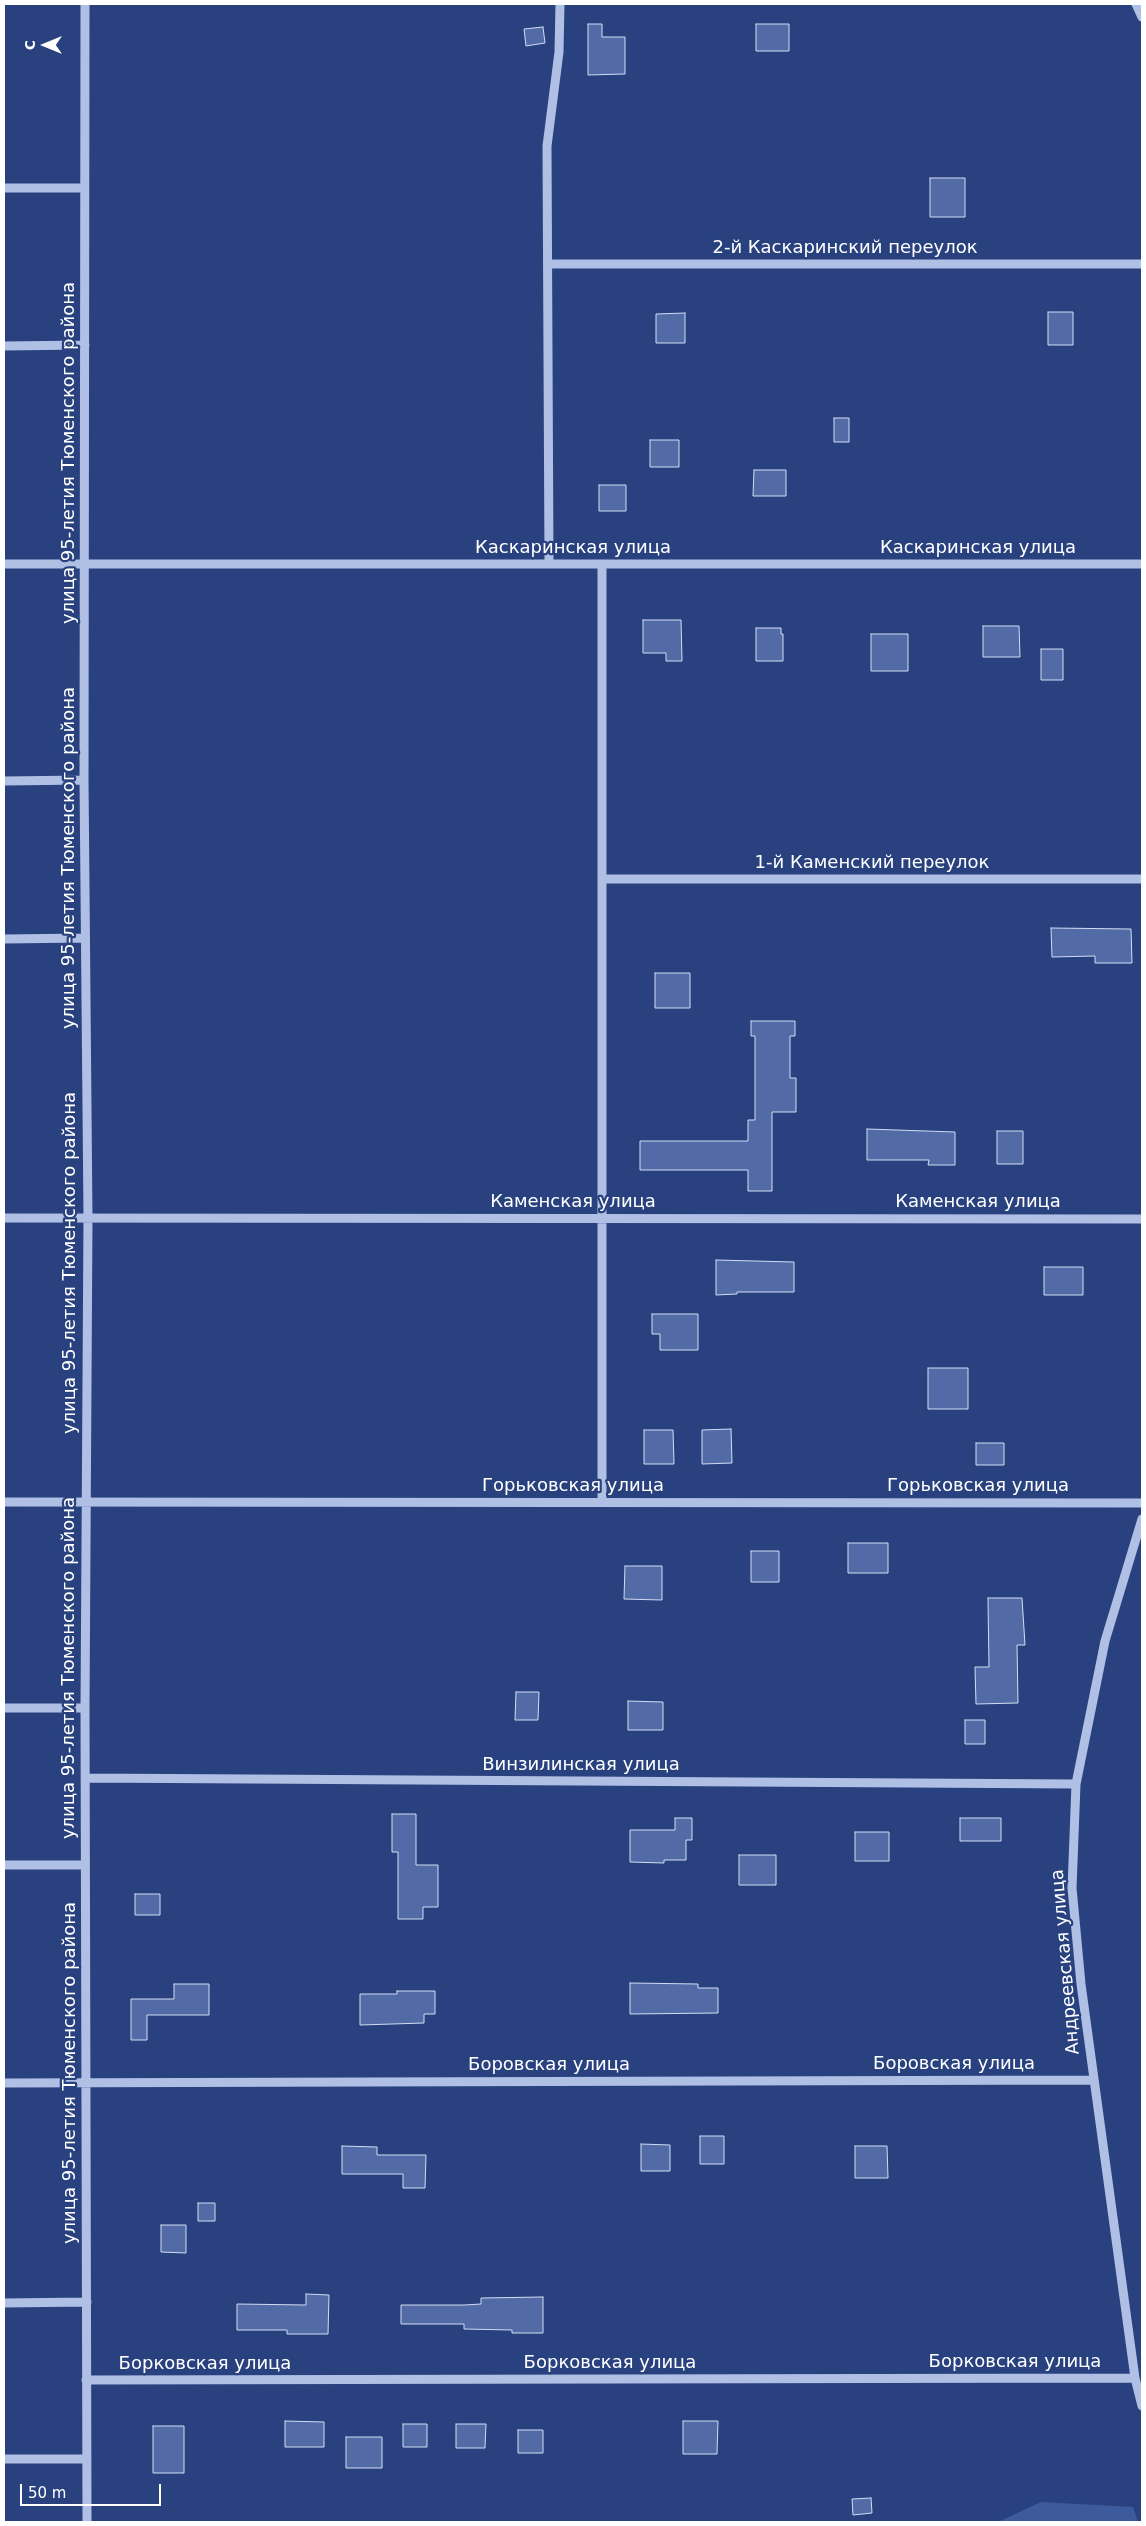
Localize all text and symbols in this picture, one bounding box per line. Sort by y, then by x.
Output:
north arrow [20,20,70,70]
text: С [22,40,38,50]
street label: 2-й Каскаринский переулок [712,237,978,259]
street label: улица 95-летия Тюменского района [58,282,80,624]
street label: Каскаринская улица [475,537,671,559]
street label: Каскаринская улица [880,537,1076,559]
street label: улица 95-летия Тюменского района [58,687,80,1029]
street label: 1-й Каменский переулок [755,852,989,874]
street label: улица 95-летия Тюменского района [59,1092,81,1434]
street label: Каменская улица [490,1191,656,1213]
street label: Каменская улица [895,1191,1061,1213]
street label: Горьковская улица [482,1475,664,1497]
street label: Горьковская улица [887,1475,1069,1497]
street label: улица 95-летия Тюменского района [58,1497,80,1839]
street label: Винзилинская улица [482,1754,680,1776]
street label: Андреевская улица [1047,1868,1085,2056]
street label: улица 95-летия Тюменского района [59,1902,81,2244]
street label: Боровская улица [873,2053,1035,2075]
street label: Боровская улица [468,2054,630,2076]
street label: Борковская улица [929,2351,1101,2373]
street label: Борковская улица [524,2352,696,2374]
street label: Борковская улица [119,2353,291,2375]
scale bar [22,2474,164,2506]
text: 50 m [28,2484,66,2502]

